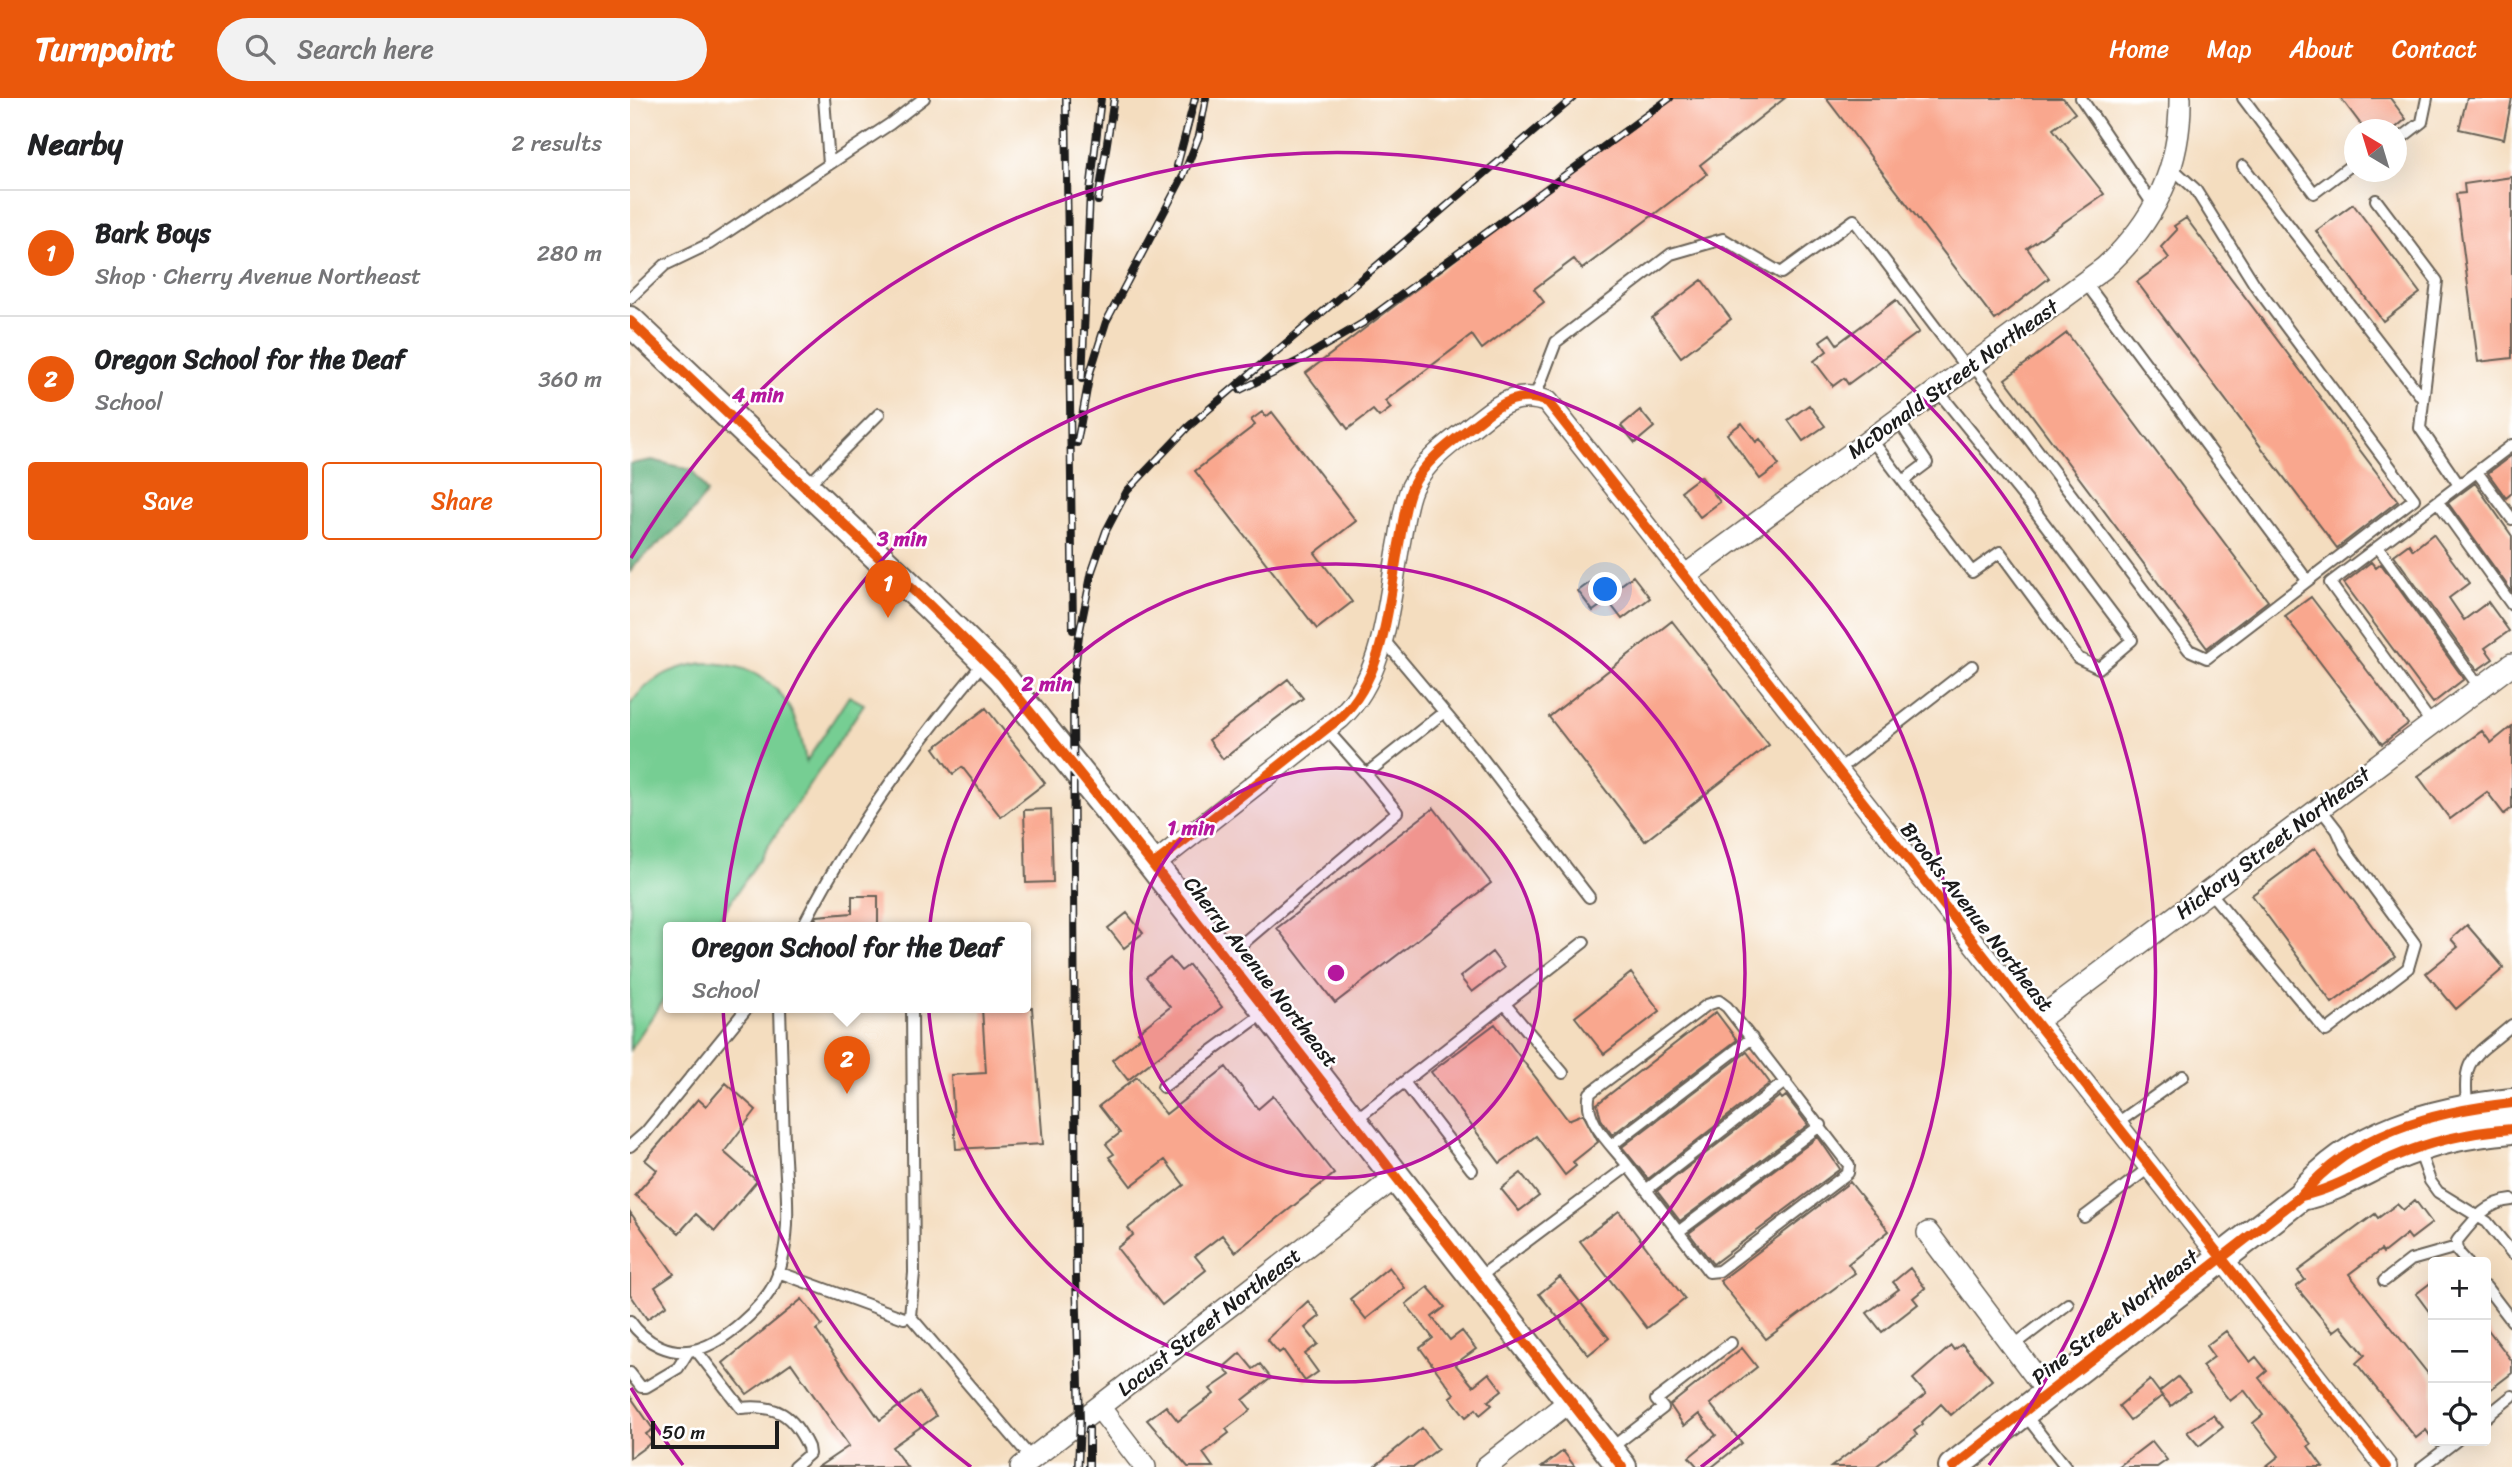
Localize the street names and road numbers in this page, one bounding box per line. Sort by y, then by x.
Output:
street label: McDonald Street Northeast [1839,288,2069,469]
street label: Hickory Street Northeast [2167,755,2381,930]
street label: Brooks Avenue Northeast [1890,813,2064,1021]
street label: Cherry Avenue Northeast [1174,868,1348,1076]
street label: Locust Street Northeast [1108,1237,1310,1407]
street label: Pine Street Northeast [2023,1238,2209,1395]

